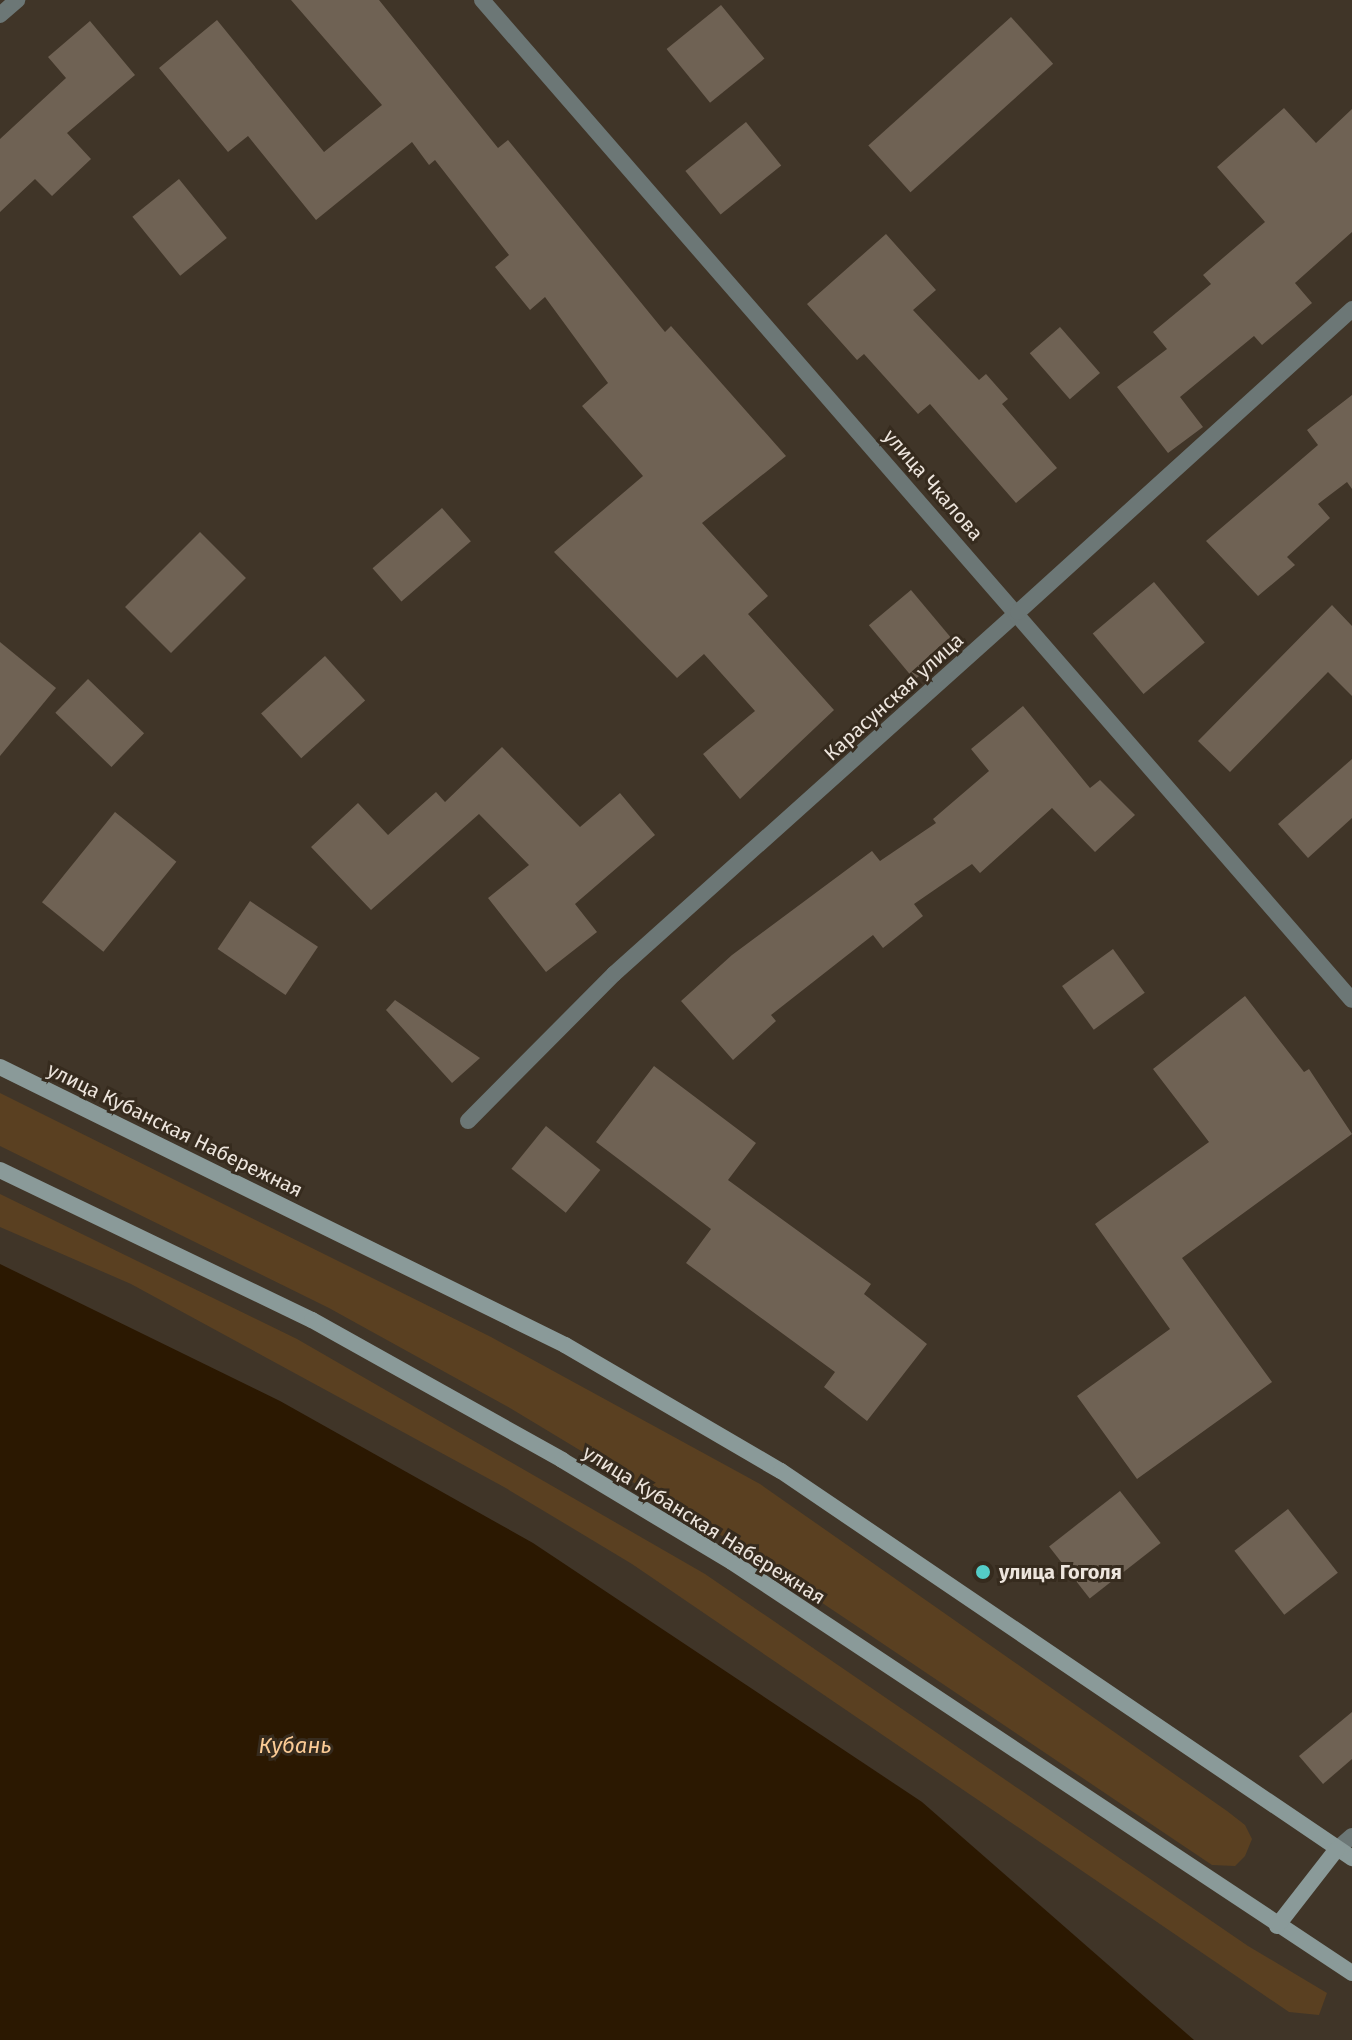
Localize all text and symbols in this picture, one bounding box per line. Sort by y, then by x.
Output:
street label: улица Чкалова [878,425,988,545]
street label: Карасунская улица [819,628,969,766]
street label: улица Кубанская Набережная [43,1058,307,1202]
street label: улица Кубанская Набережная [578,1440,830,1610]
place label: улица Гоголя [999,1560,1122,1584]
marker: улица Гоголя [974,1563,992,1581]
water label: Кубань [258,1733,332,1759]

